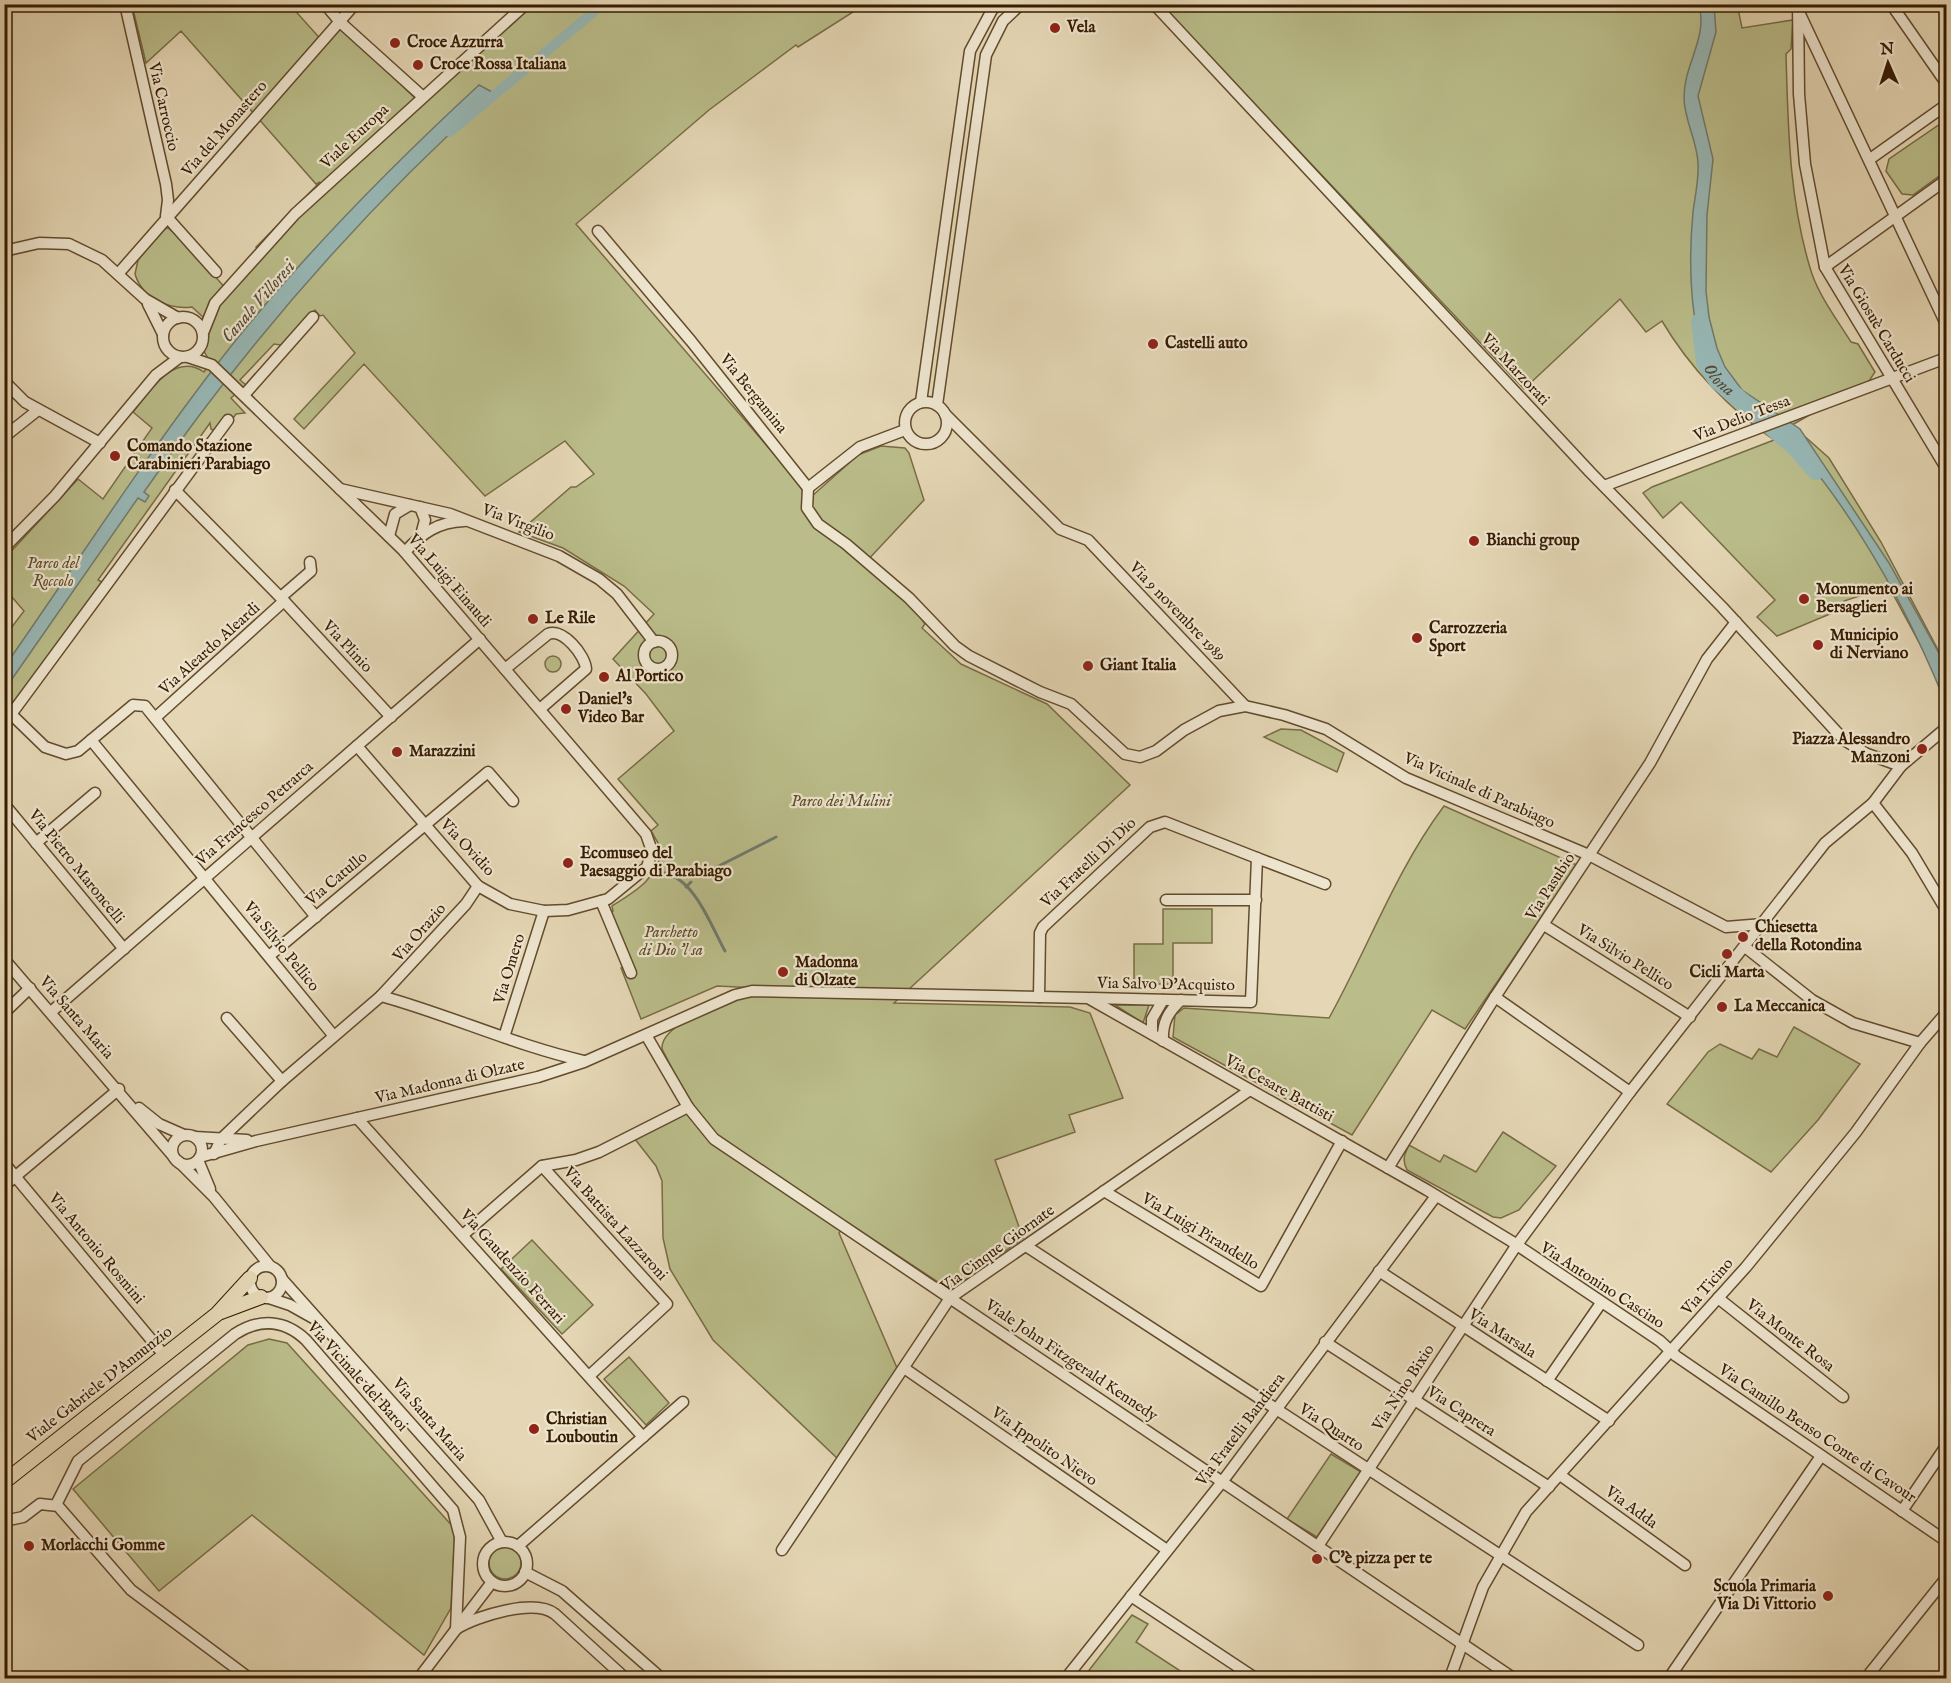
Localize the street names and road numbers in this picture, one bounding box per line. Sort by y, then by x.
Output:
street label: Via Carroccio [143,60,183,154]
street label: Via del Monastero [177,77,272,182]
street label: Viale Europa [316,100,393,174]
street label: Via Giosuè Carducci [1832,260,1919,387]
street label: Via Marzorati [1476,329,1554,410]
street label: Via Bergamina [714,349,791,438]
street label: Via Delio Tessa [1690,391,1793,447]
street label: Via Virgilio [478,500,557,546]
street label: Via Luigi Einaudi [402,529,495,632]
street label: Via 9 novembre 1989 [1124,557,1230,666]
street label: Via Aleardo Aleardi [155,598,265,700]
street label: Via Plinio [317,616,377,678]
street label: Via Vicinale di Parabiago [1399,748,1558,834]
street label: Via Francesco Petrarca [191,757,318,871]
street label: Via Pietro Maroncelli [23,805,128,928]
street label: Via Fratelli Di Dio [1036,813,1141,913]
street label: Via Ovidio [435,814,499,881]
street label: Via Catullo [301,847,372,911]
street label: Via Pasubio [1521,849,1580,925]
street label: Via Silvio Pellico [238,897,324,996]
street label: Via Orazio [388,899,451,967]
street label: Via Silvio Pellico [1572,920,1677,996]
street label: Via Omero [490,931,530,1008]
street label: Via Santa Maria [34,972,118,1064]
street label: Via Salvo D'Acquisto [1096,974,1236,996]
street label: Via Cesare Battisti [1220,1050,1337,1127]
street label: Via Madonna di Olzate [372,1055,527,1109]
street label: Via Battista Lazzaroni [558,1162,672,1285]
street label: Via Antonio Rosmini [43,1189,148,1309]
street label: Via Luigi Pirandello [1137,1189,1263,1275]
street label: Via Cinque Giornate [936,1201,1059,1298]
street label: Via Gaudenzio Ferrari [455,1205,569,1328]
street label: Via Antonino Cascino [1535,1238,1668,1334]
street label: Via Ticino [1677,1254,1739,1320]
street label: Viale John Fitzgerald Kennedy [980,1295,1161,1426]
street label: Via Monte Rosa [1741,1295,1838,1377]
street label: Via Marsala [1463,1304,1540,1363]
street label: Via Vicinale del Baroi [302,1317,412,1436]
street label: Viale Gabriele D'Annunzio [23,1322,177,1449]
street label: Via Nino Bixio [1368,1341,1440,1436]
street label: Via Camillo Benso Conte di Cavour [1714,1360,1920,1508]
street label: Via Fratelli Bandiera [1191,1370,1290,1491]
street label: Via Santa Maria [387,1374,471,1466]
street label: Via Caprera [1422,1382,1499,1442]
street label: Via Quarto [1294,1399,1368,1457]
street label: Via Ippolito Nievo [986,1402,1101,1491]
street label: Via Adda [1600,1482,1661,1534]

